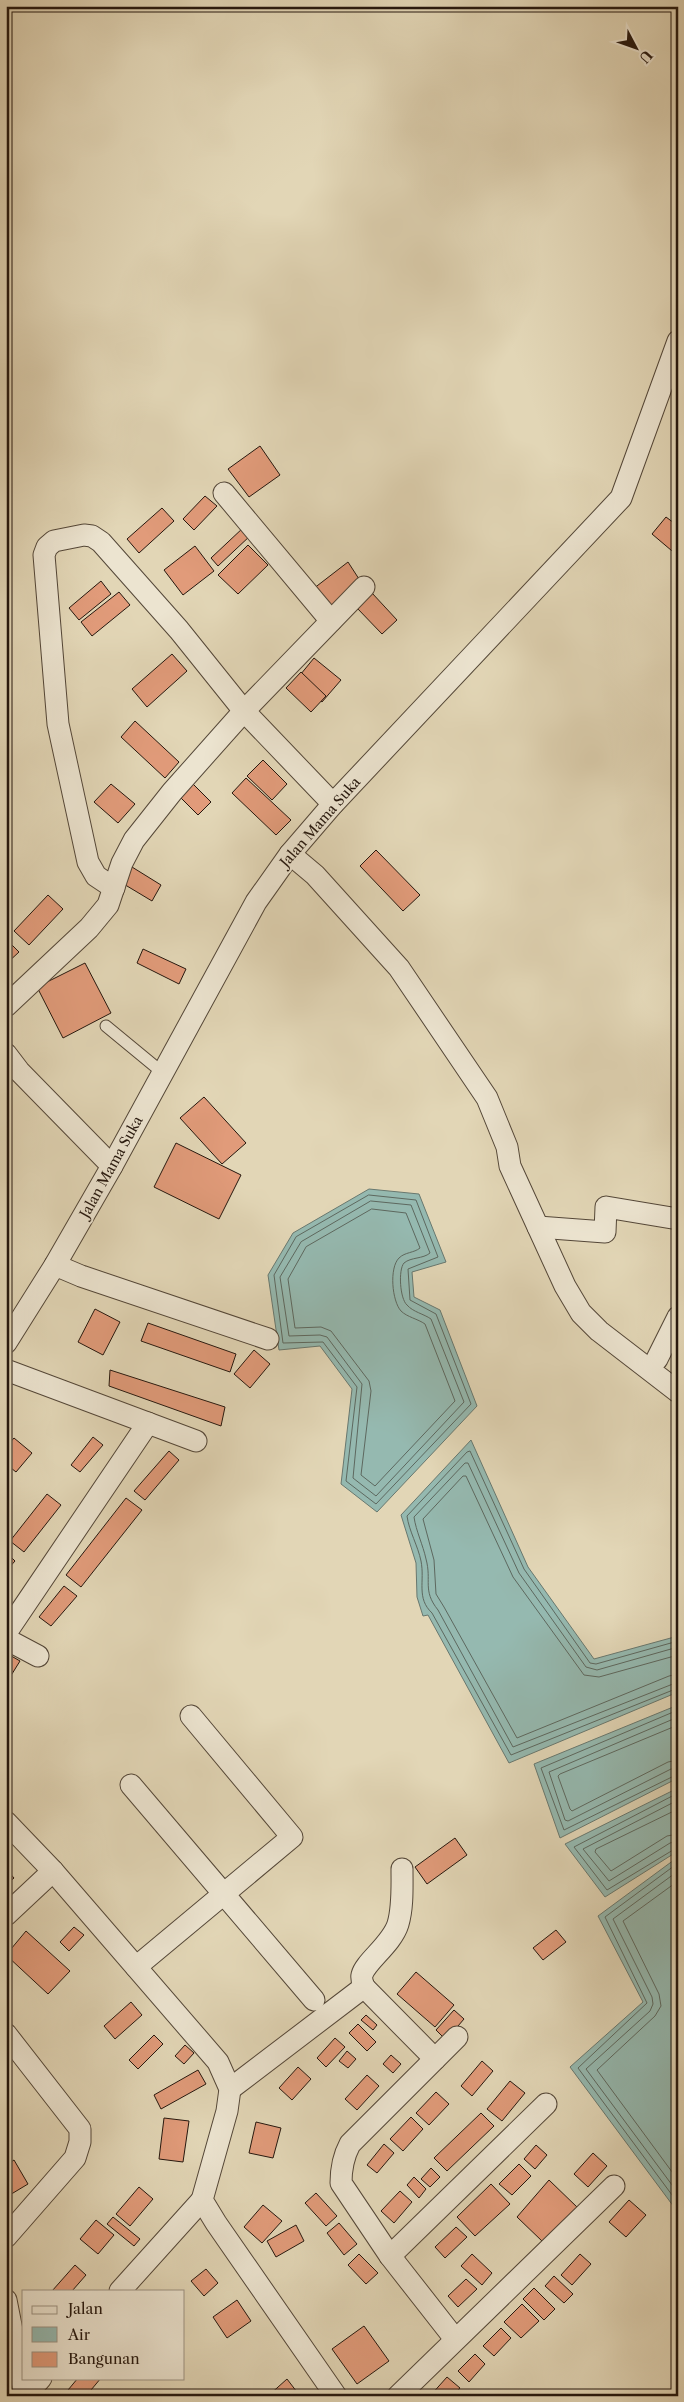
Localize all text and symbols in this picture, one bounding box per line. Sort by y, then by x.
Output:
north arrow [612,22,662,72]
text: U [635,46,656,67]
street label: Jalan Mama Suka [275,773,365,872]
street label: Jalan Mama Suka [75,1112,147,1223]
legend [22,2290,185,2380]
text: Jalan [66,2299,103,2318]
text: Air [67,2325,91,2344]
text: Bangunan [68,2349,140,2368]

